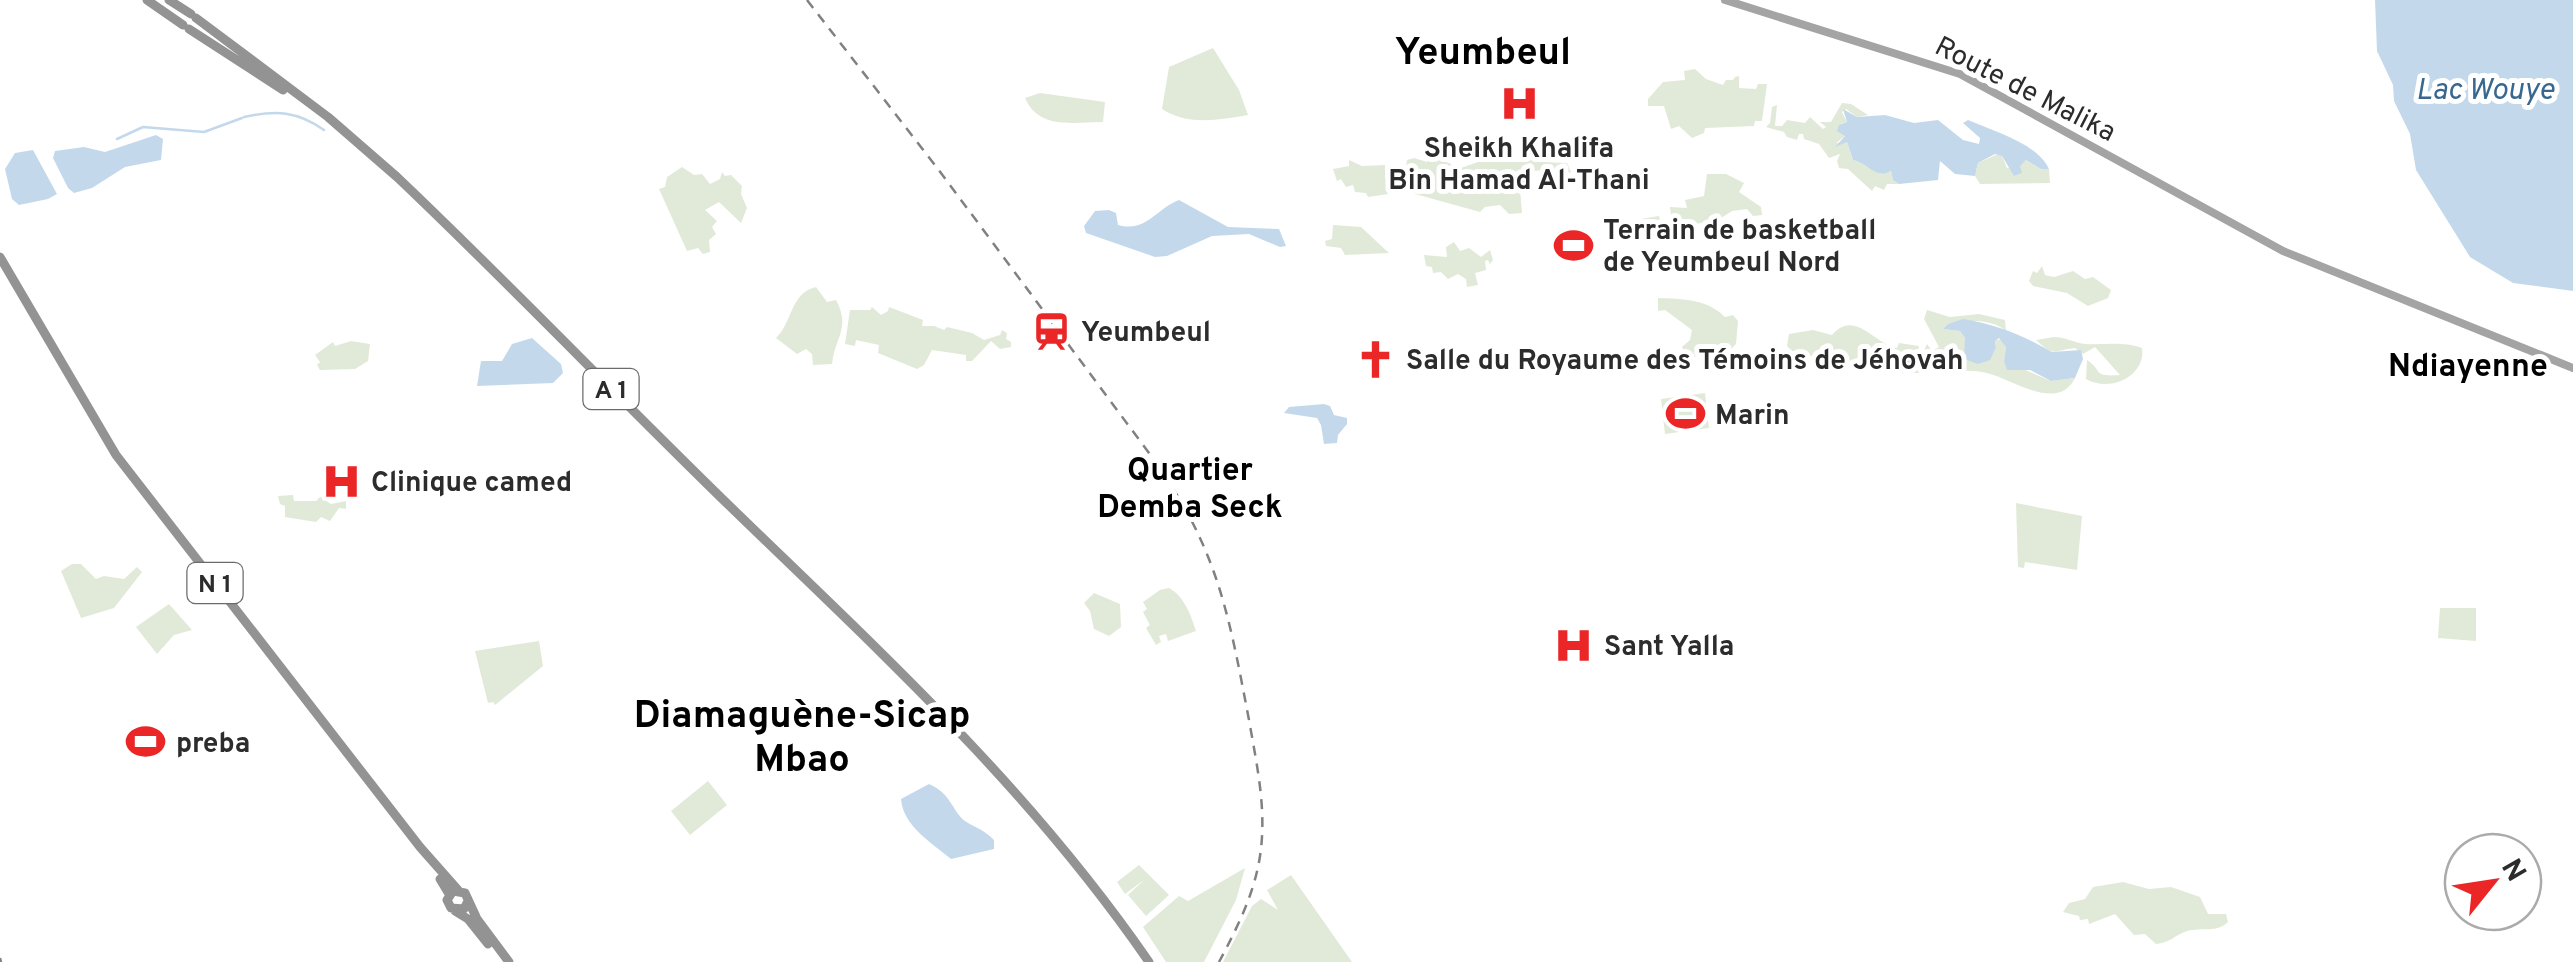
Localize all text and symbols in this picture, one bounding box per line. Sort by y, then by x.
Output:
district label: Yeumbeul [1395,30,1571,79]
street label: Route de Malika [1928,30,2121,152]
water label: Lac Wouye [2416,73,2555,110]
hospital icon: Sheikh Khalifa Bin Hamad Al-Thani [1498,83,1540,125]
place label: Sheikh Khalifa Bin Hamad Al-Thani [1388,132,1650,200]
place label: Terrain de basketball de Yeumbeul Nord [1603,214,1876,282]
sports icon: Terrain de basketball de Yeumbeul Nord [1552,224,1594,266]
station icon: Yeumbeul [1030,310,1072,352]
place label: Yeumbeul [1081,316,1211,352]
church icon: Salle du Royaume des Témoins de Jéhovah [1355,338,1397,380]
place label: Salle du Royaume des Témoins de Jéhovah [1406,344,1964,380]
district label: Ndiayenne [2388,348,2548,388]
road number: A 1 [584,369,638,409]
sports icon: Marin [1664,393,1706,435]
place label: Marin [1715,399,1790,435]
district label: Quartier Demba Seck [1097,452,1283,529]
hospital icon: Clinique camed [320,460,362,502]
place label: Clinique camed [371,466,572,502]
road number: N 1 [188,563,242,603]
hospital icon: Sant Yalla [1553,624,1595,666]
place label: Sant Yalla [1604,630,1734,666]
district label: Diamaguène-Sicap Mbao [634,693,970,786]
sports icon: preba [125,721,167,763]
place label: preba [176,727,250,763]
north arrow [2443,832,2543,932]
text: N [2491,853,2533,889]

